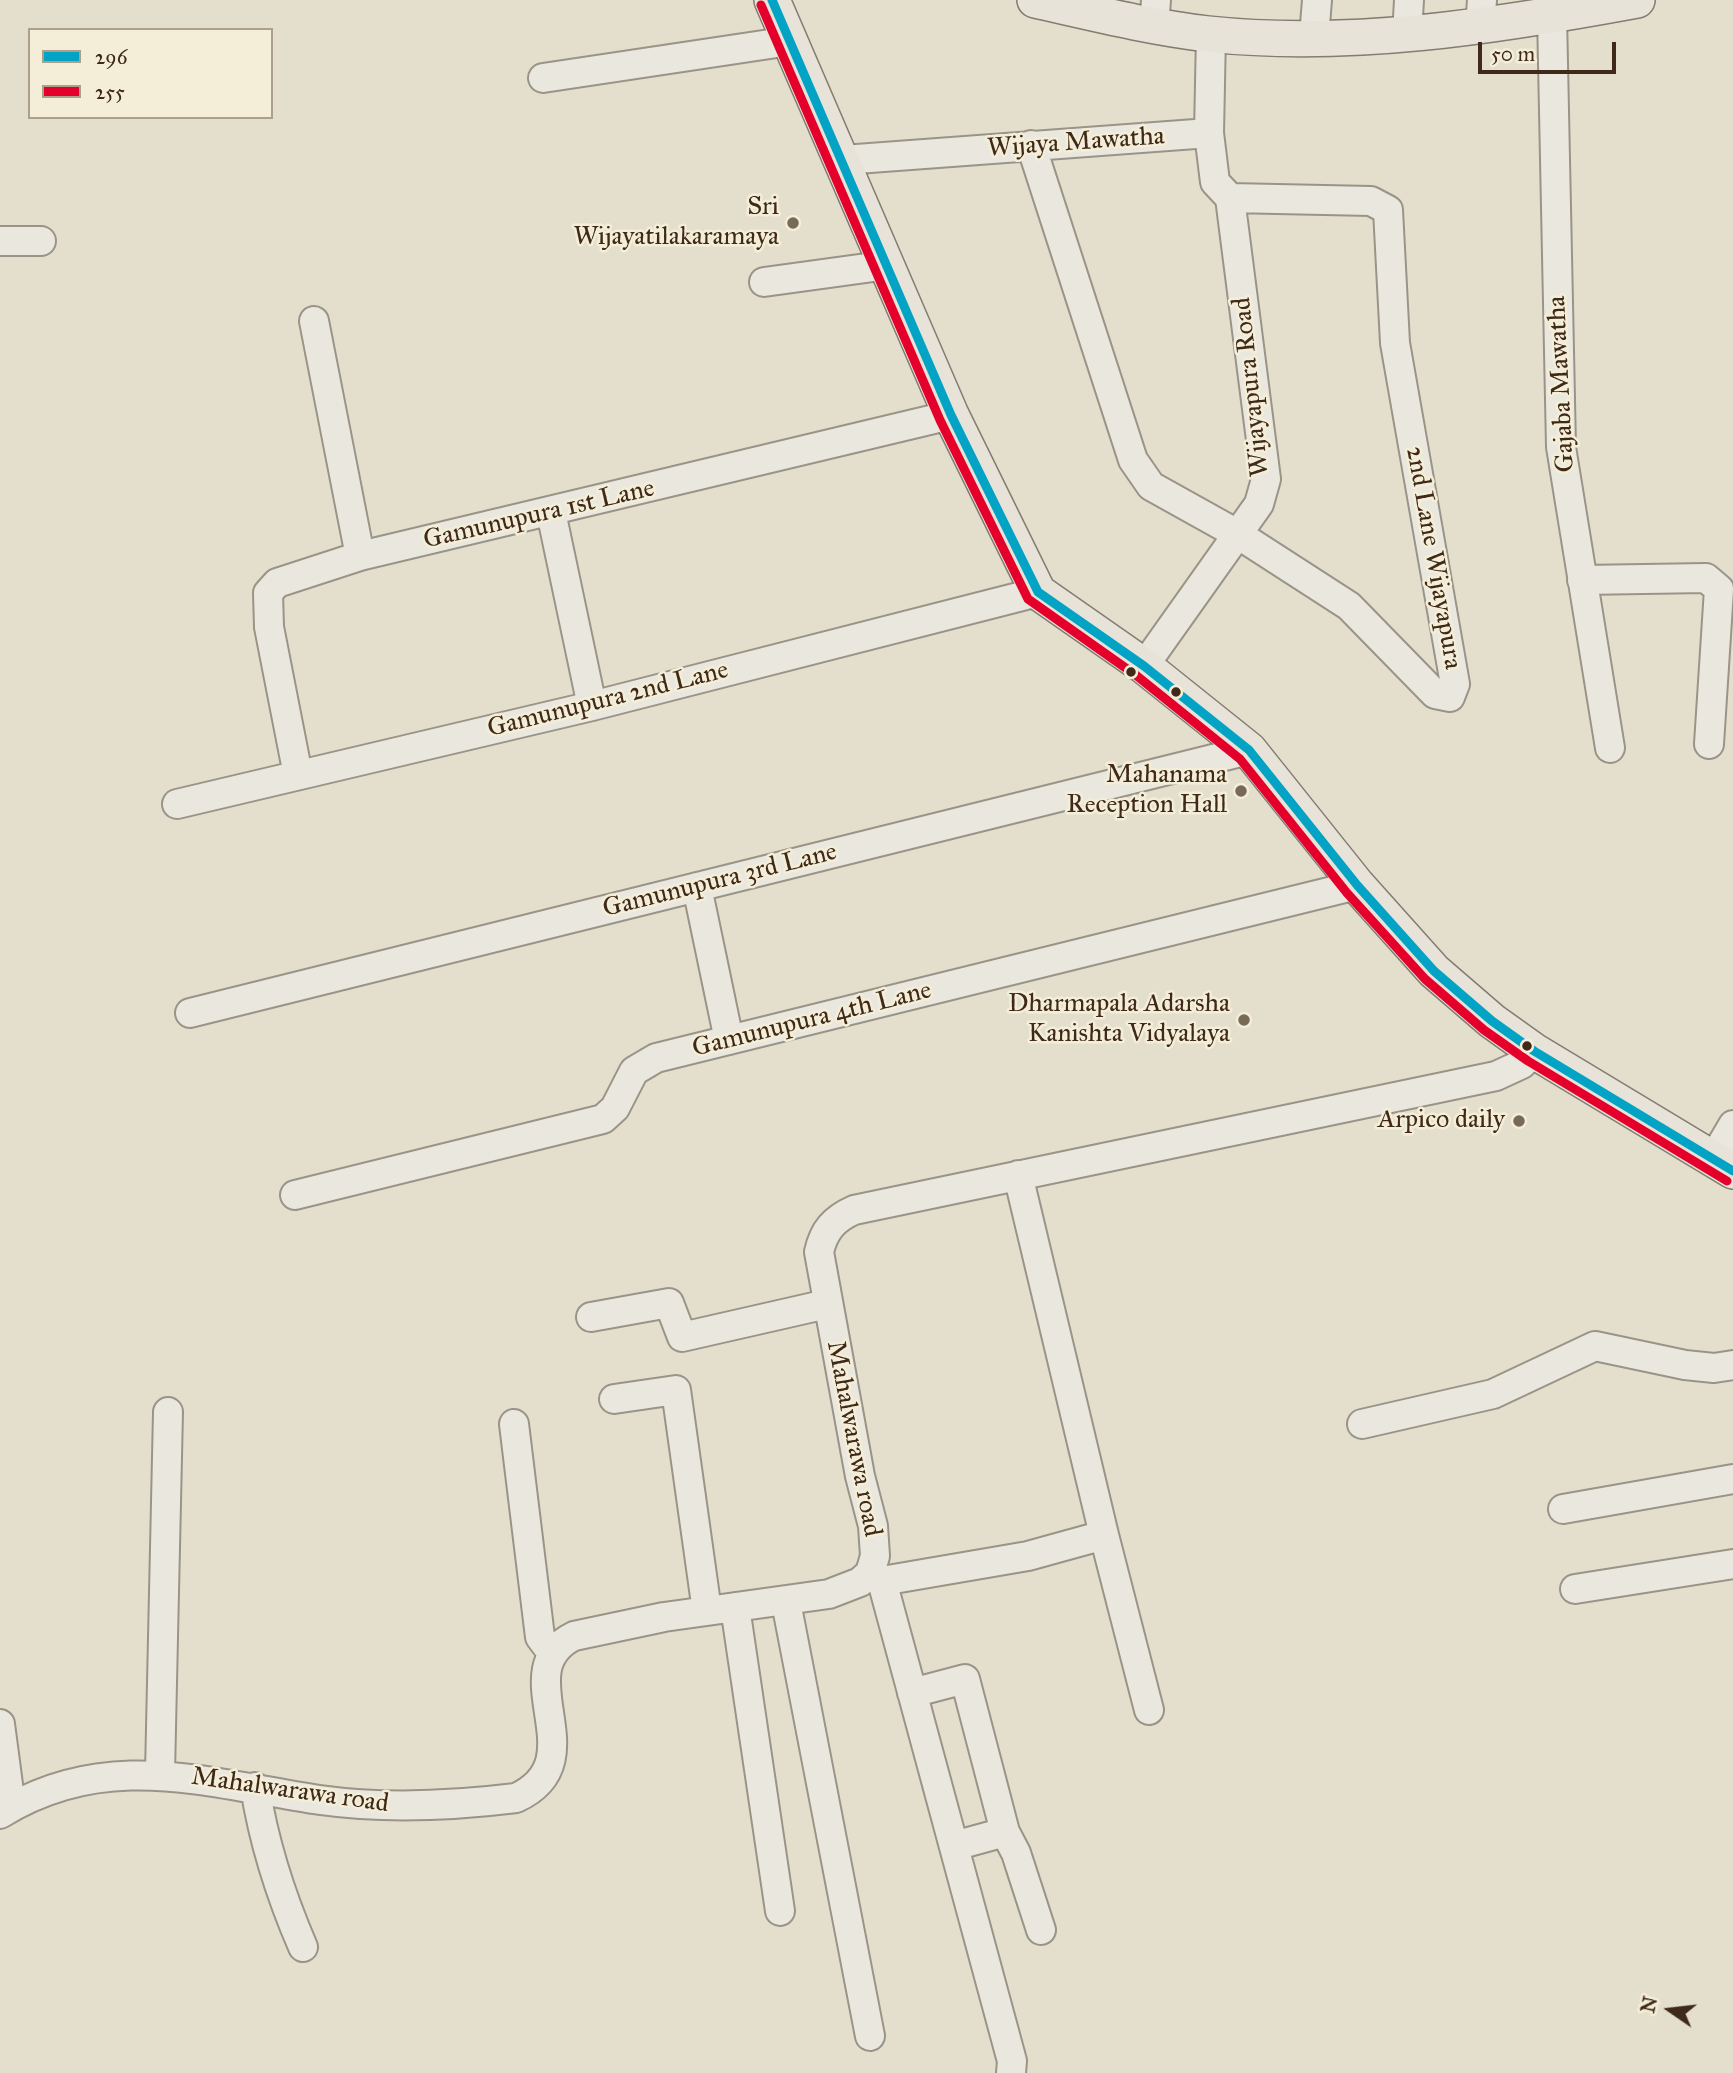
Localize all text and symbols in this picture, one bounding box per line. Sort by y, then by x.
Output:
legend [28,28,273,119]
scale bar [1481,28,1619,72]
text: 50 m [1491,41,1535,67]
text: 296 [95,44,127,70]
text: 255 [95,79,125,105]
street label: Wijaya Mawatha [986,121,1166,165]
place label: Sri Wijayatilakaramaya [573,192,779,254]
marker: Sri Wijayatilakaramaya [785,215,801,231]
street label: Gajaba Mawatha [1542,295,1582,473]
street label: Wijayapura Road [1227,296,1277,478]
street label: 2nd Lane Wijayapura [1398,444,1468,672]
street label: Gamunupura 1st Lane [420,473,658,557]
street label: Gamunupura 2nd Lane [484,655,732,745]
unlabelled marker [1124,665,1138,679]
unlabelled marker [1169,685,1183,699]
place label: Mahanama Reception Hall [1066,760,1227,822]
marker: Mahanama Reception Hall [1233,783,1249,799]
street label: Gamunupura 3rd Lane [600,837,840,925]
street label: Gamunupura 4th Lane [689,975,935,1065]
place label: Dharmapala Adarsha Kanishta Vidyalaya [1008,989,1230,1050]
marker: Dharmapala Adarsha Kanishta Vidyalaya [1236,1012,1252,1028]
unlabelled marker [1520,1039,1534,1053]
place label: Arpico daily [1378,1105,1505,1137]
marker: Arpico daily [1511,1113,1527,1129]
street label: Mahalwarawa road [819,1338,887,1540]
street label: Mahalwarawa road [189,1762,391,1820]
north arrow [1635,1975,1705,2045]
text: N [1636,1994,1662,2015]

